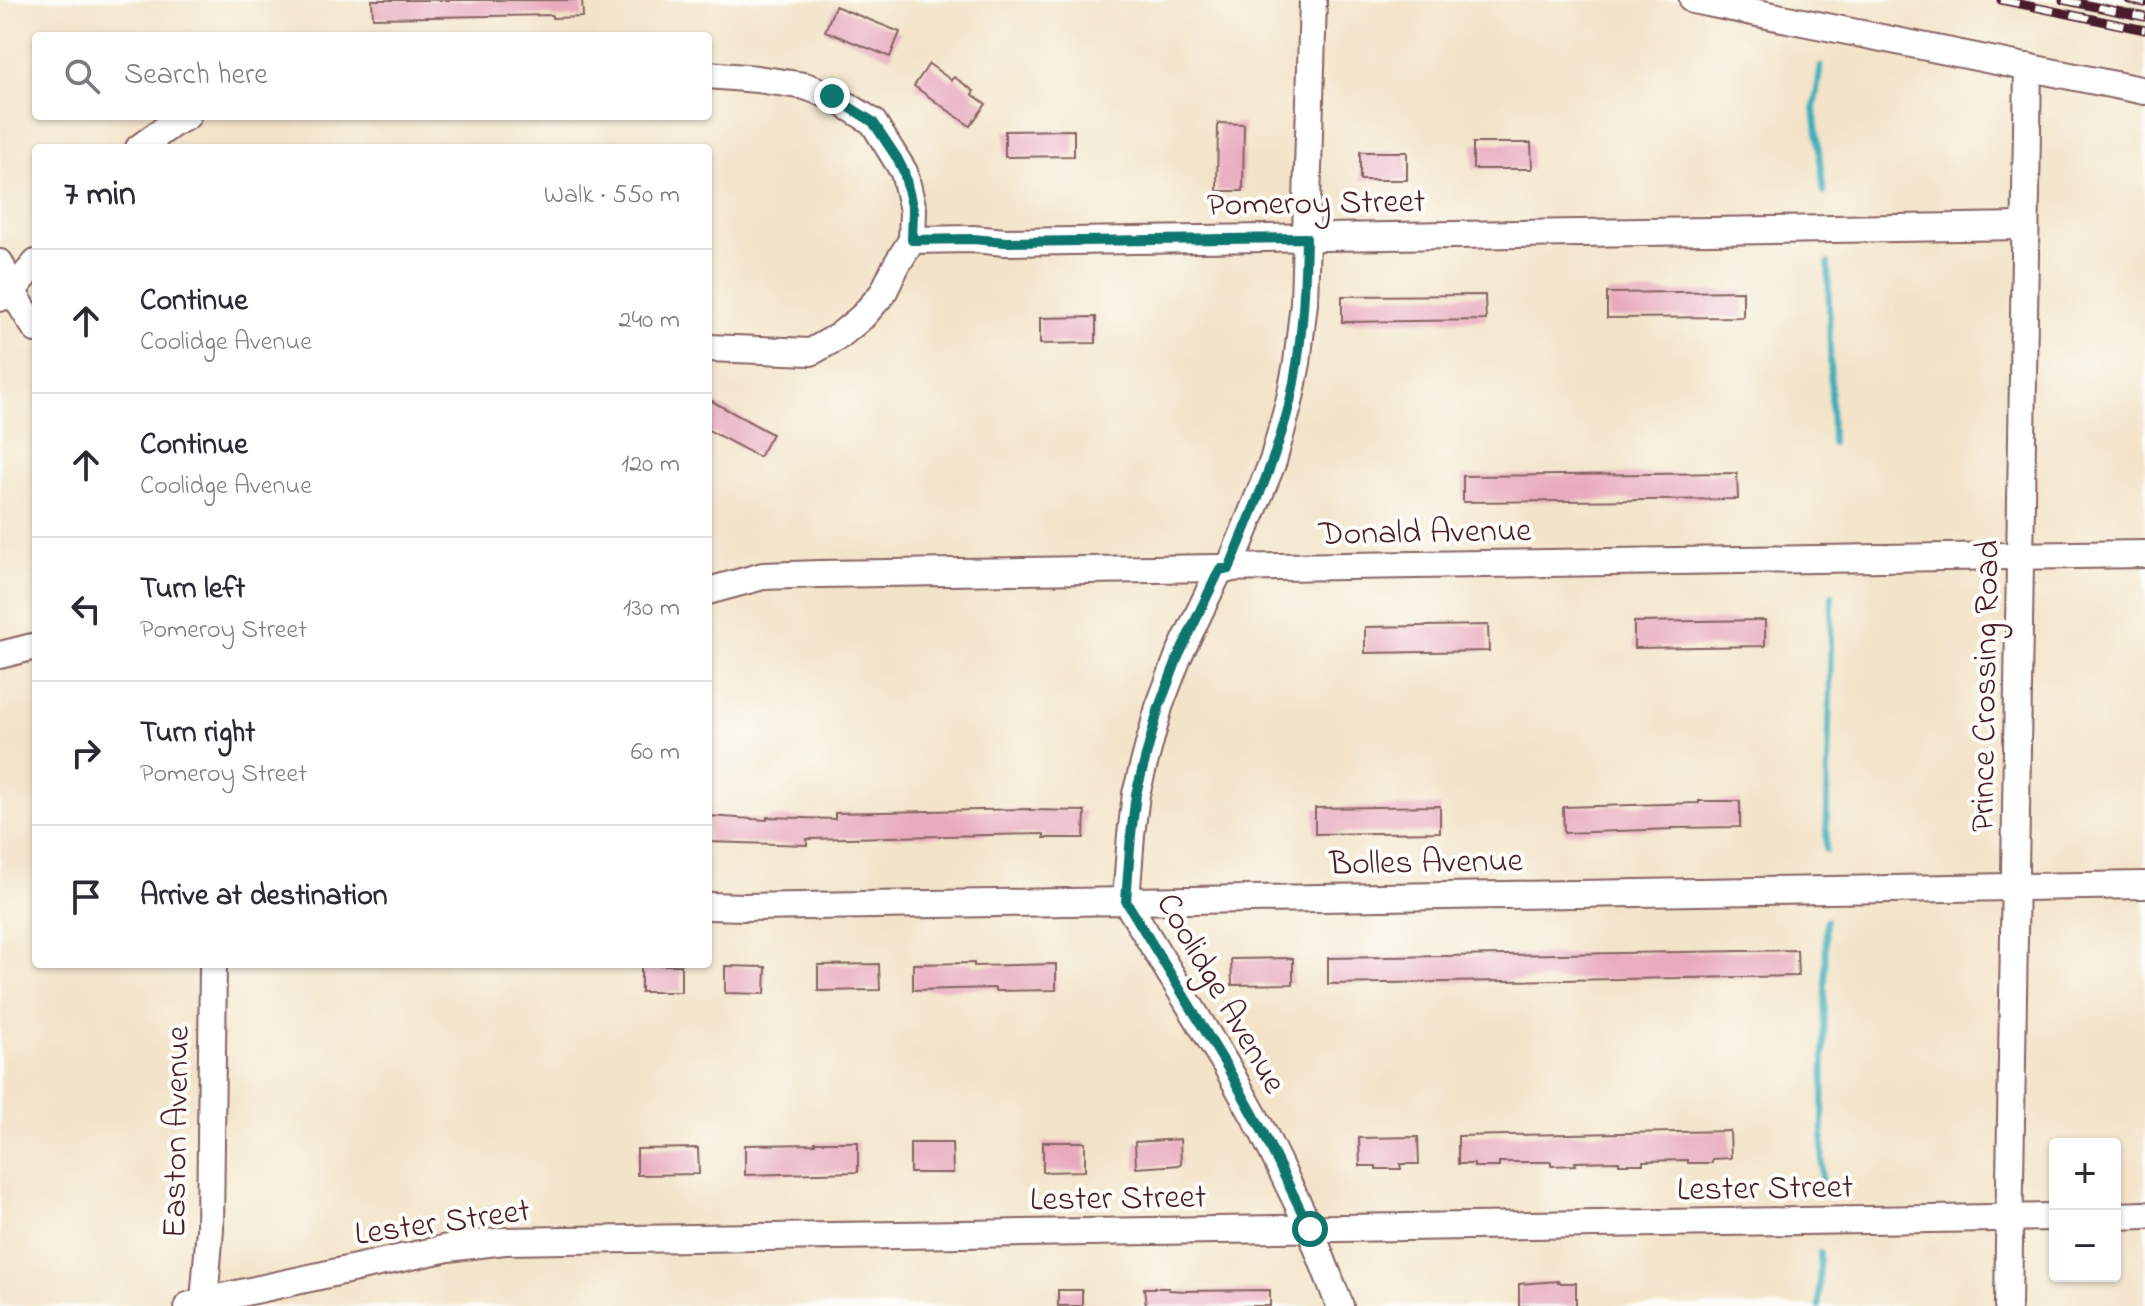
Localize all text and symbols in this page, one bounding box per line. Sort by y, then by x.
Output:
search box [32,32,712,120]
icon: search [60,54,104,98]
text: Search here [124,54,268,98]
route end [814,78,850,114]
text: 7 min [64,171,136,221]
text: Walk · 550 m [544,177,680,215]
street label: Pomeroy Street [1207,178,1426,232]
text: Continue [140,280,248,324]
icon: ahead [64,299,108,343]
text: 240 m [618,302,680,340]
text: Coolidge Avenue [140,324,312,362]
text: Continue [140,424,248,468]
icon: ahead [64,443,108,487]
text: 120 m [621,446,680,484]
text: Coolidge Avenue [140,468,312,506]
street label: Donald Avenue [1317,507,1533,561]
street label: Prince Crossing Road [1959,540,2015,832]
text: Turn left [140,568,245,612]
icon: left [64,587,108,631]
text: 130 m [623,590,680,628]
text: Pomeroy Street [140,612,307,650]
text: Turn right [140,712,255,756]
icon: right [64,731,108,775]
text: 60 m [631,734,680,772]
text: Pomeroy Street [140,756,307,794]
street label: Bolles Avenue [1328,837,1524,891]
icon: arrive [64,875,108,919]
text: Arrive at destination [140,875,388,919]
street label: Coolidge Avenue [1142,884,1298,1104]
street label: Easton Avenue [151,1025,205,1239]
map controls [2049,1138,2121,1282]
button: + [2049,1138,2121,1210]
street label: Lester Street [1676,1163,1854,1217]
street label: Lester Street [1029,1173,1207,1227]
street label: Lester Street [352,1187,533,1261]
button: − [2049,1210,2121,1282]
route start [1292,1211,1328,1247]

